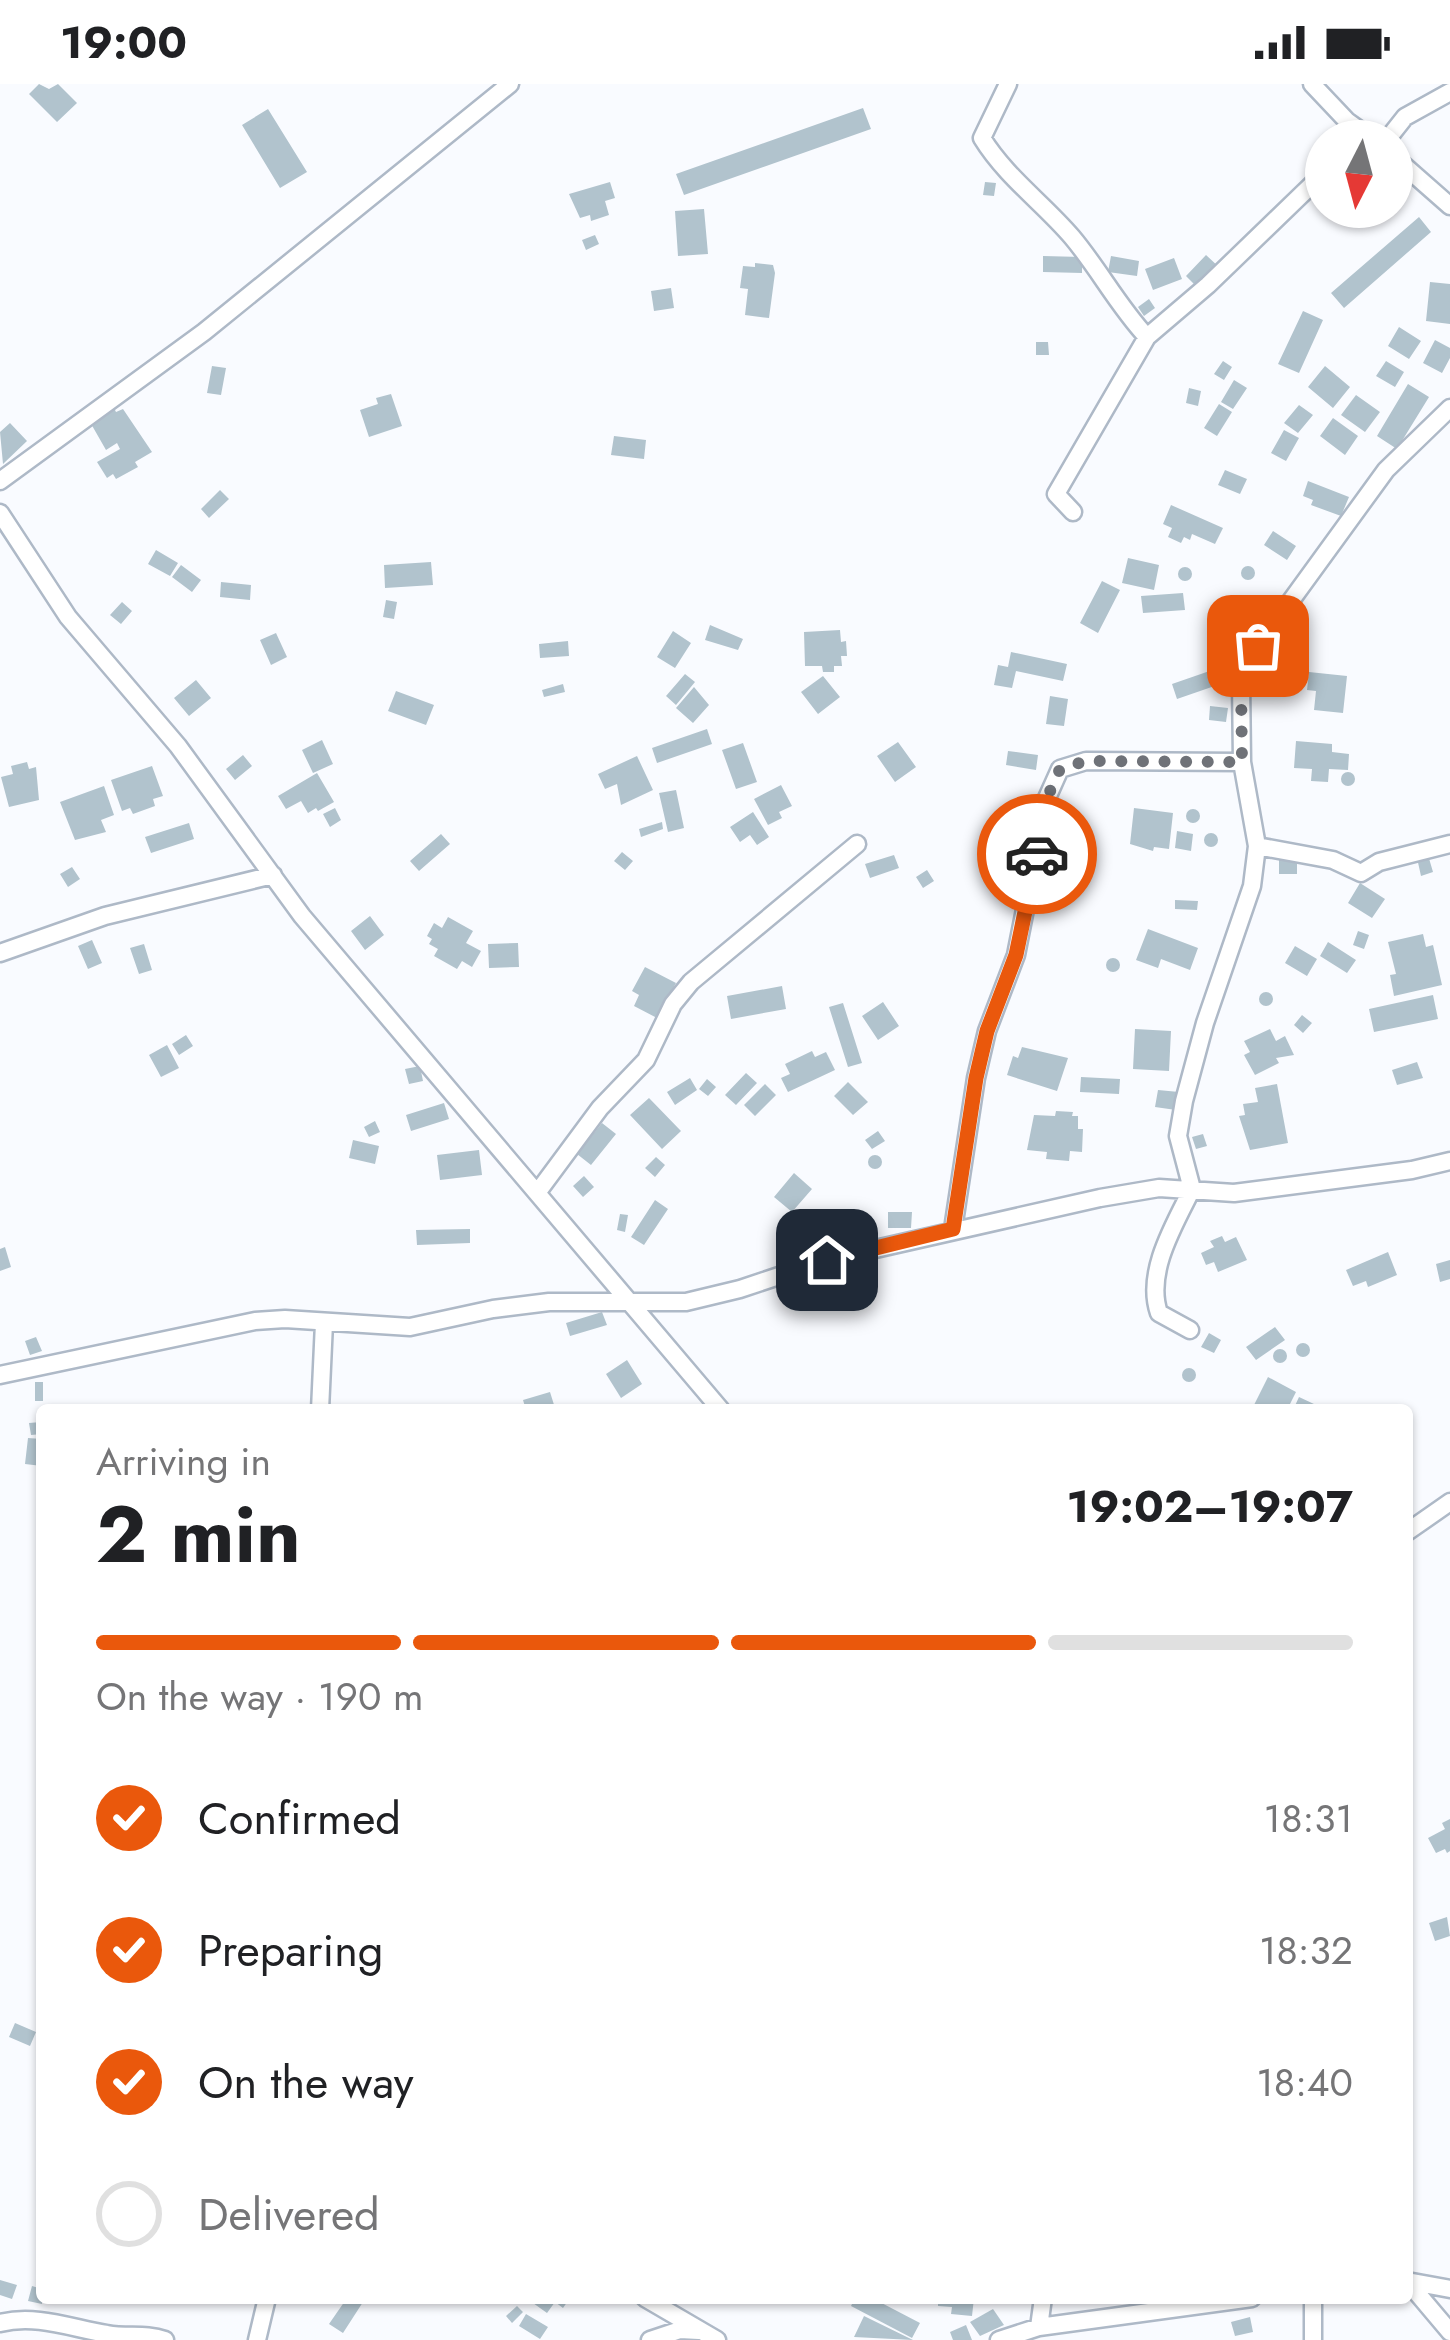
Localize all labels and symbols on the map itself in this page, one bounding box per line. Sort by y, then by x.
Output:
north arrow [1305,120,1413,228]
pin [1207,595,1309,697]
courier [977,794,1097,914]
pin [776,1209,878,1311]

